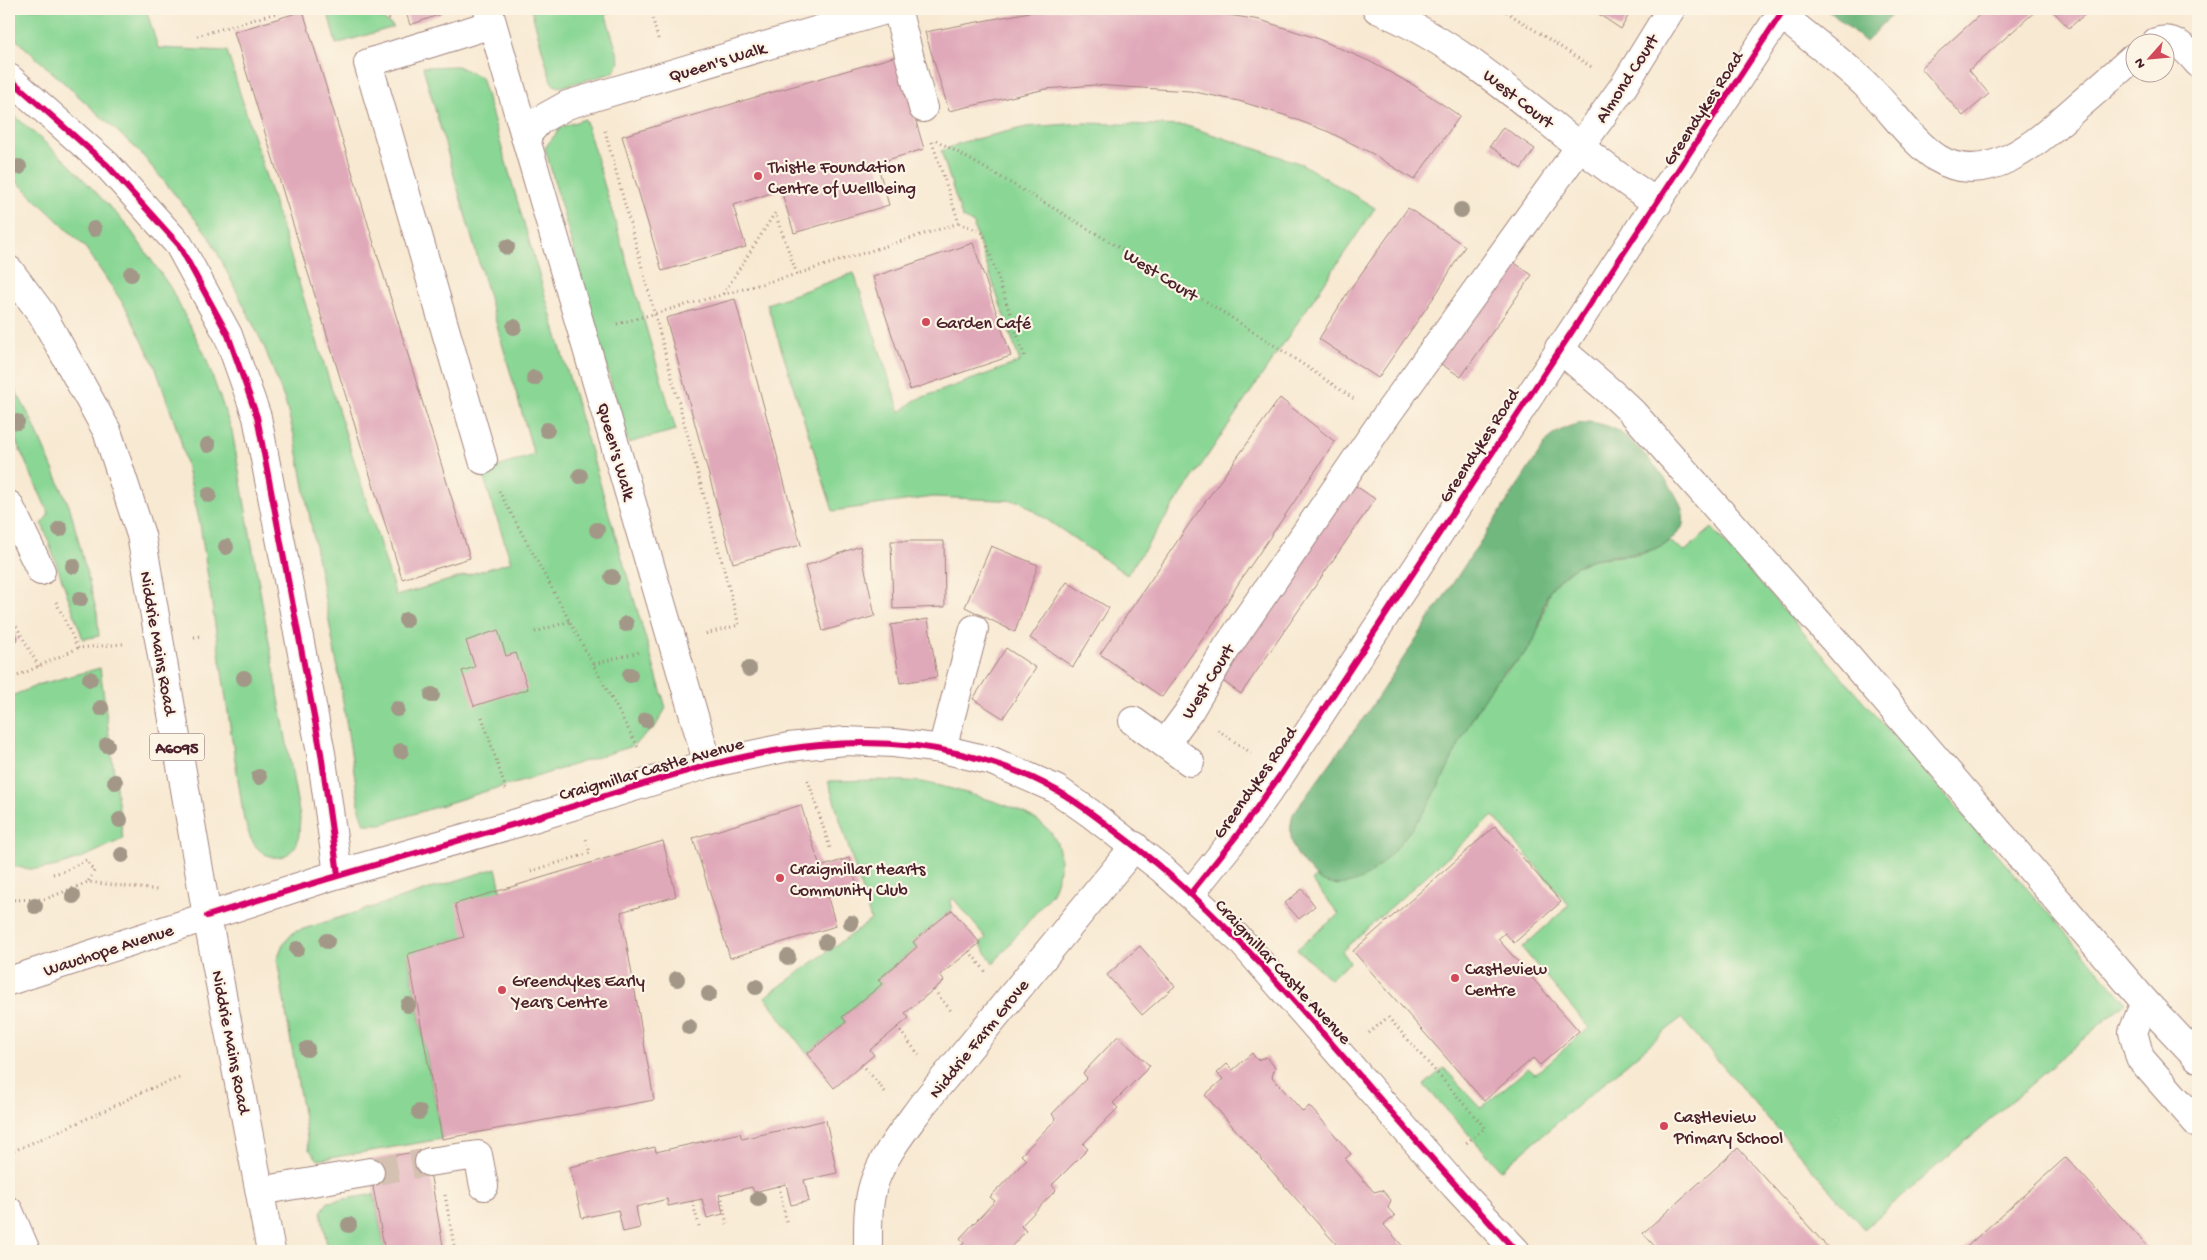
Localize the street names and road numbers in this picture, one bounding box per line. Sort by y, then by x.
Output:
street label: Almond Court [1592,30,1665,128]
street label: Queen's Walk [667,38,771,88]
street label: Greendykes Road [1659,47,1750,170]
street label: West Court [1478,66,1558,135]
street label: West Court [1118,245,1202,308]
street label: Greendykes Road [1435,384,1526,507]
street label: Queen's Walk [591,401,639,505]
street label: Niddrie Mains Road [134,570,180,718]
street label: West Court [1178,640,1241,724]
street label: Greendykes Road [1210,722,1303,843]
road number: A6095 [150,734,204,760]
street label: Craigmillar Castle Avenue [557,734,747,807]
street label: Craigmillar Castle Avenue [1209,896,1355,1050]
street label: Wauchope Avenue [41,920,177,982]
street label: Niddrie Mains Road [205,969,254,1117]
street label: Niddrie Farm Grove [925,975,1035,1103]

